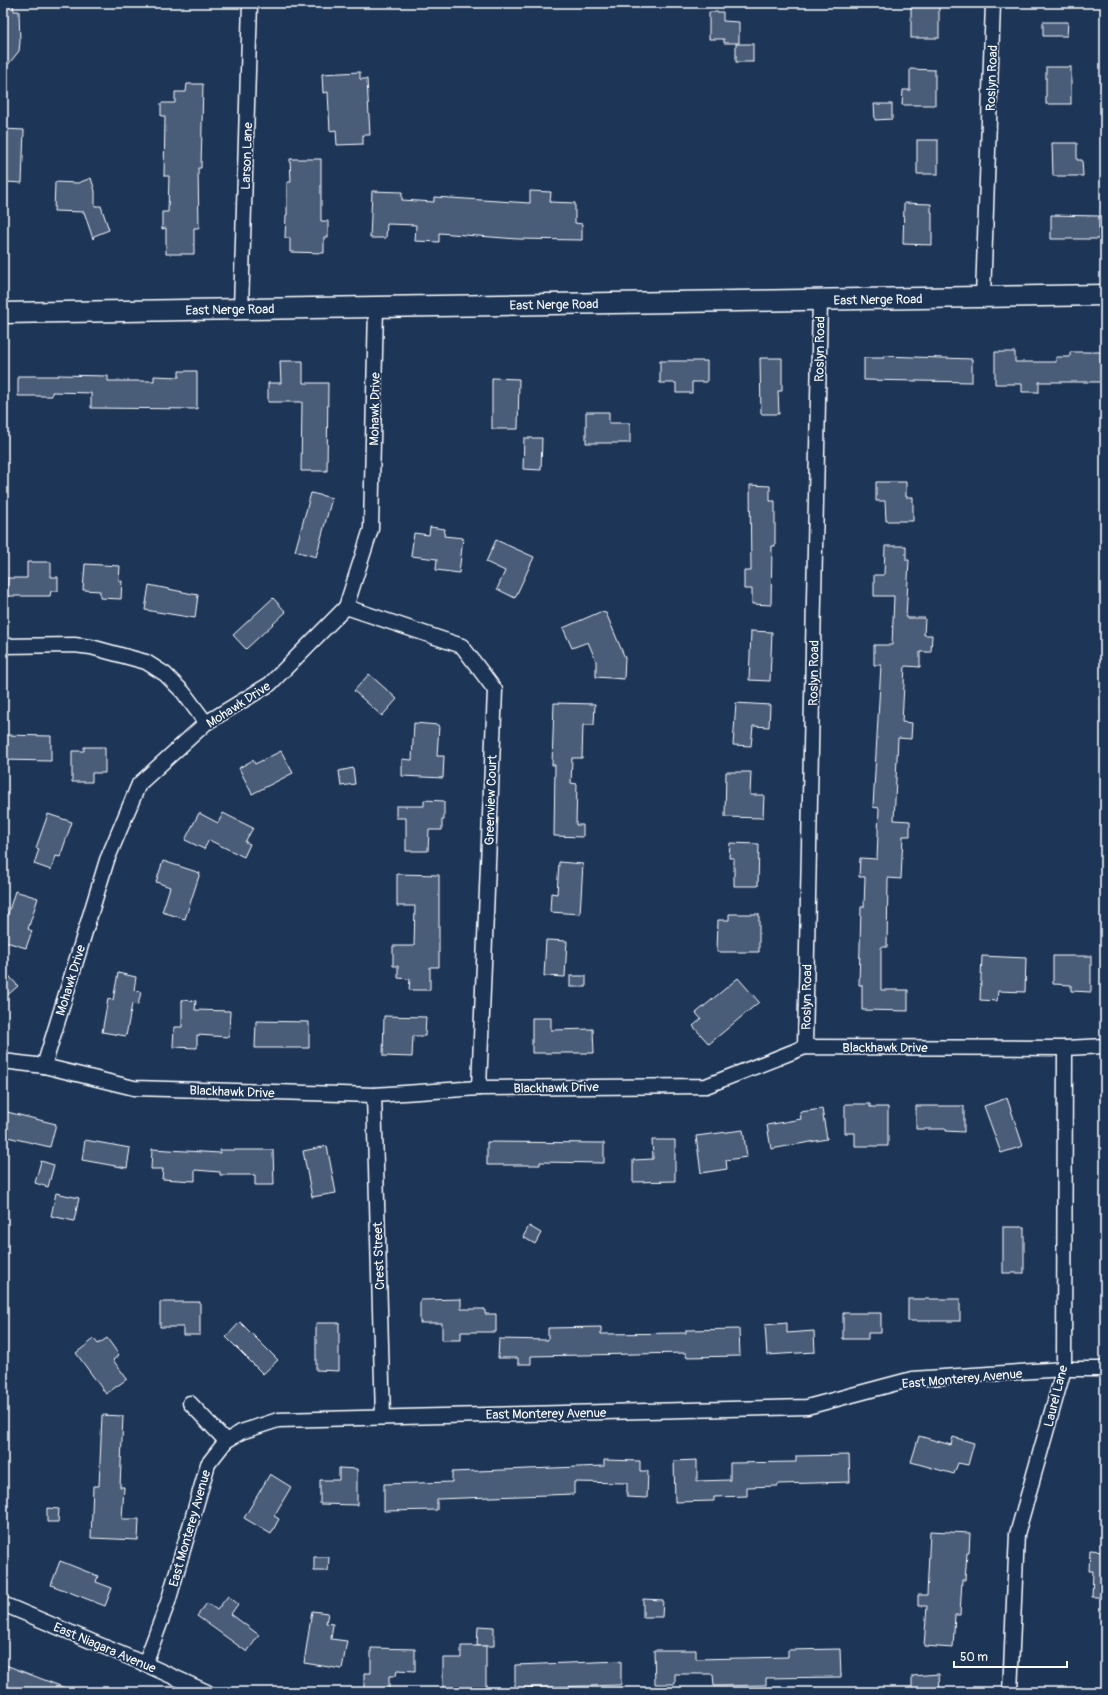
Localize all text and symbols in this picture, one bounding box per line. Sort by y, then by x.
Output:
street label: Roslyn Road [983,45,1001,111]
street label: Larson Lane [238,121,256,190]
street label: East Nerge Road [833,291,923,309]
street label: East Nerge Road [509,296,599,314]
street label: East Nerge Road [185,301,275,319]
street label: Roslyn Road [811,316,829,382]
street label: Mohawk Drive [366,372,384,446]
street label: Roslyn Road [805,640,823,706]
street label: Mohawk Drive [203,678,274,731]
street label: Greenview Court [481,754,501,846]
street label: Mohawk Drive [53,942,89,1018]
street label: Roslyn Road [798,964,816,1030]
street label: Blackhawk Drive [842,1040,928,1056]
street label: Blackhawk Drive [513,1079,599,1097]
street label: Blackhawk Drive [189,1083,276,1102]
street label: Crest Street [370,1221,388,1290]
street label: Laurel Lane [1041,1363,1072,1429]
street label: East Monterey Avenue [901,1366,1024,1392]
street label: East Monterey Avenue [485,1405,607,1423]
street label: East Monterey Avenue [166,1467,214,1589]
street label: East Niagara Avenue [51,1619,159,1677]
scale bar [954,1643,1067,1669]
text: 50 m [960,1650,988,1665]

